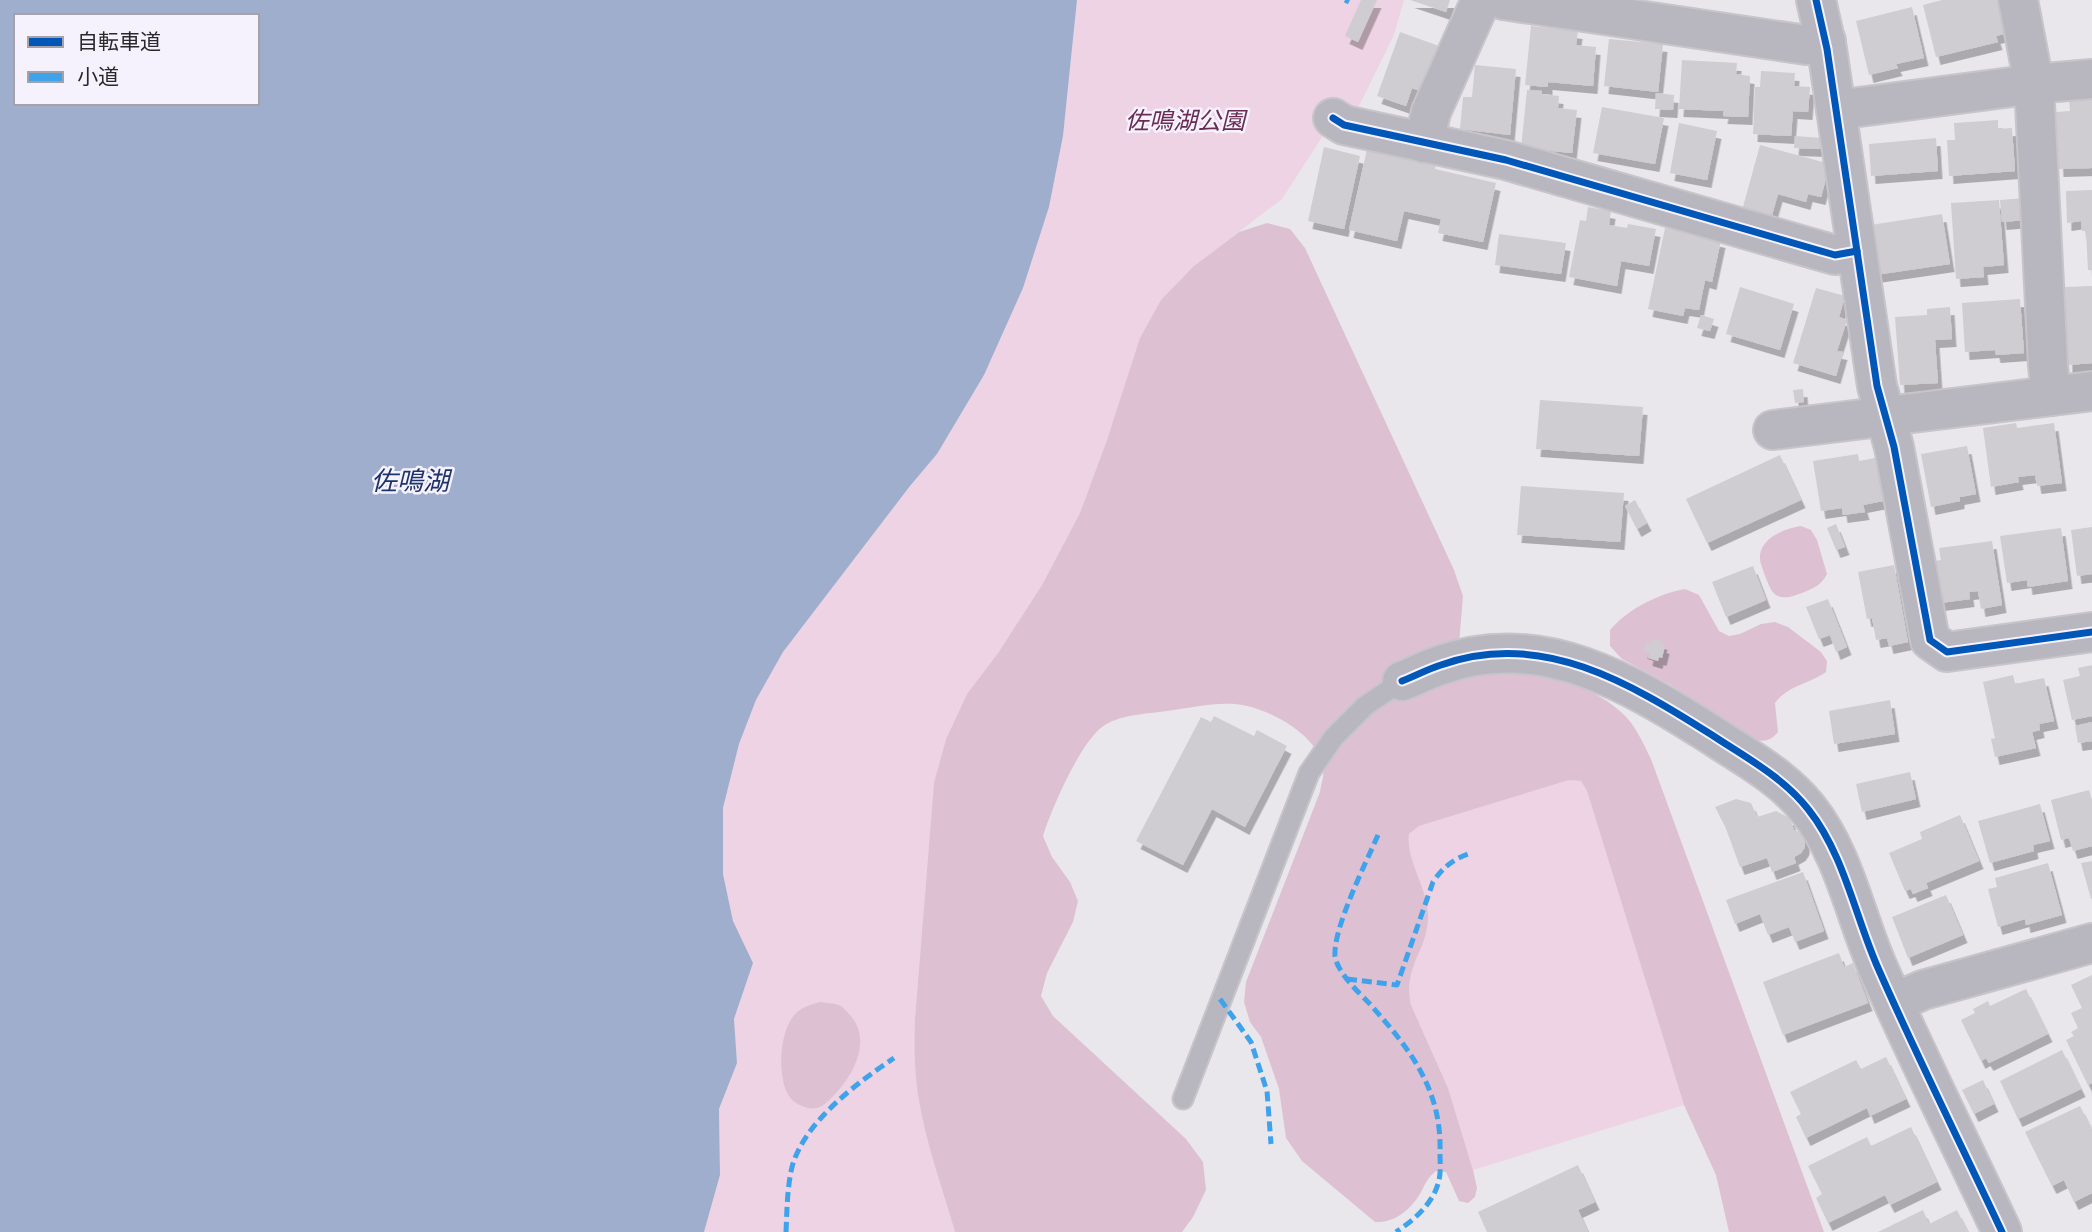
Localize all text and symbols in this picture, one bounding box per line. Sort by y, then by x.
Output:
legend [14,14,259,105]
text: 自転車道 [77,27,161,59]
text: 小道 [77,62,119,94]
park label: 佐鳴湖公園 [1125,104,1248,140]
water label: 佐鳴湖 [371,462,453,502]

